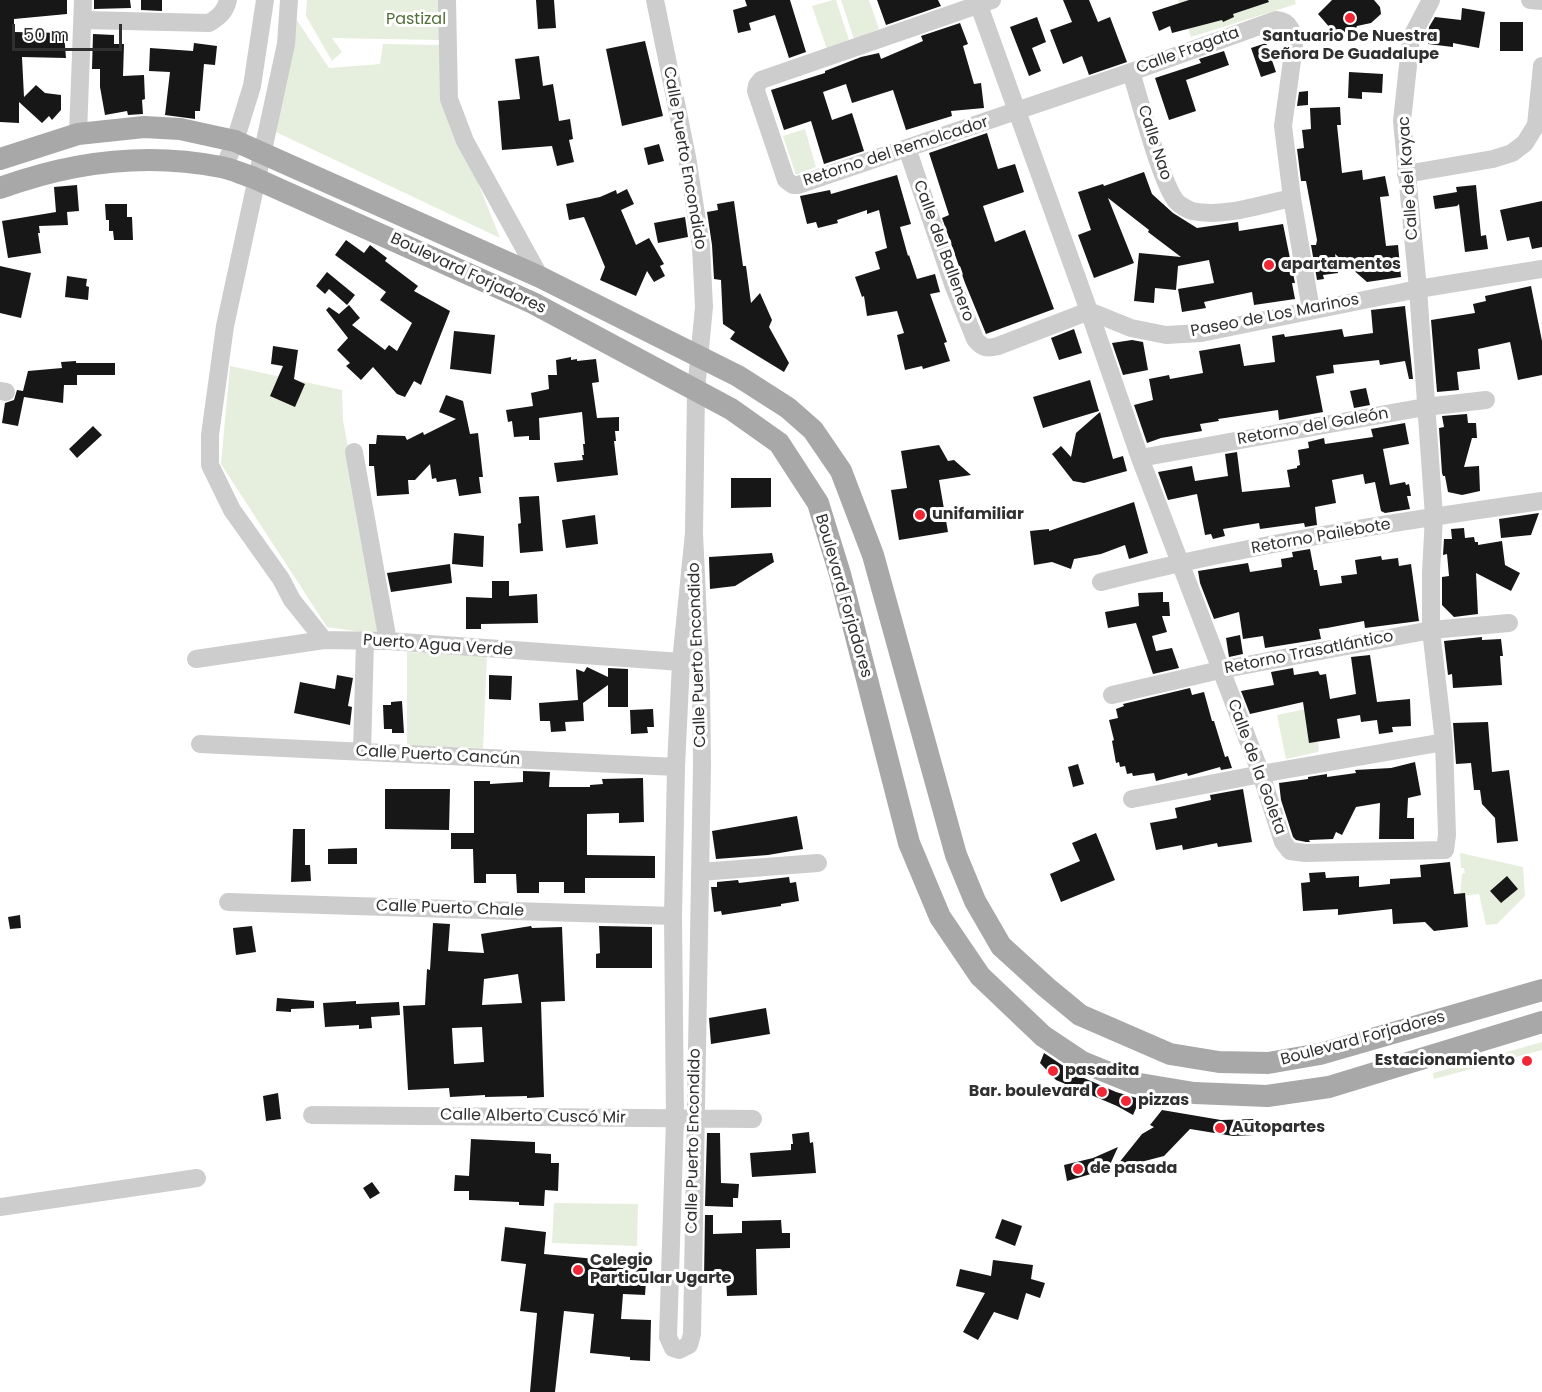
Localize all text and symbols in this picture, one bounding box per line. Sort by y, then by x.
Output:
park label: Pastizal [386,10,446,30]
marker: Santuario De Nuestra Señora De Guadalupe [1343,11,1357,25]
scale bar [15,12,124,50]
text: 50 m [23,22,69,47]
street label: Calle Fragata [1134,23,1242,79]
place label: Santuario De Nuestra Señora De Guadalupe [1261,27,1439,65]
street label: Calle Puerto Encondido [658,65,710,251]
street label: Calle Nao [1133,103,1175,183]
street label: Retorno del Remolcador [801,113,991,191]
street label: Calle del Kayac [1395,115,1423,241]
street label: Calle del Ballenero [909,178,977,324]
street label: Boulevard Forjadores [387,230,549,318]
place label: apartamentos [1281,255,1401,275]
marker: apartamentos [1262,258,1276,272]
street label: Paseo de Los Marinos [1189,290,1361,342]
street label: Retorno del Galeón [1236,404,1390,450]
place label: unifamiliar [932,505,1024,525]
marker: unifamiliar [913,508,927,522]
street label: Boulevard Forjadores [810,512,876,680]
street label: Retorno Pailebote [1250,515,1392,559]
street label: Calle Puerto Encondido [685,562,711,748]
street label: Retorno Trasatlántico [1223,627,1395,679]
street label: Puerto Agua Verde [362,631,514,661]
street label: Calle de la Goleta [1223,697,1289,837]
street label: Calle Puerto Cancún [355,742,521,770]
street label: Calle Puerto Chale [376,897,524,921]
street label: Boulevard Forjadores [1279,1008,1447,1070]
street label: Calle Puerto Encondido [683,1048,705,1234]
place label: Estacionamiento [1375,1051,1515,1071]
marker: Estacionamiento [1520,1054,1534,1068]
place label: pasadita [1065,1061,1139,1081]
marker: pasadita [1046,1064,1060,1078]
place label: Bar. boulevard [969,1082,1090,1102]
marker: Bar. boulevard [1095,1085,1109,1099]
place label: pizzas [1138,1091,1189,1111]
marker: pizzas [1119,1094,1133,1108]
street label: Calle Alberto Cuscó Mir [440,1106,626,1128]
place label: Autopartes [1232,1118,1325,1138]
marker: Autopartes [1213,1121,1227,1135]
place label: de pasada [1090,1159,1177,1179]
marker: de pasada [1071,1162,1085,1176]
place label: Colegio Particular Ugarte [590,1251,731,1289]
marker: Colegio Particular Ugarte [571,1263,585,1277]

